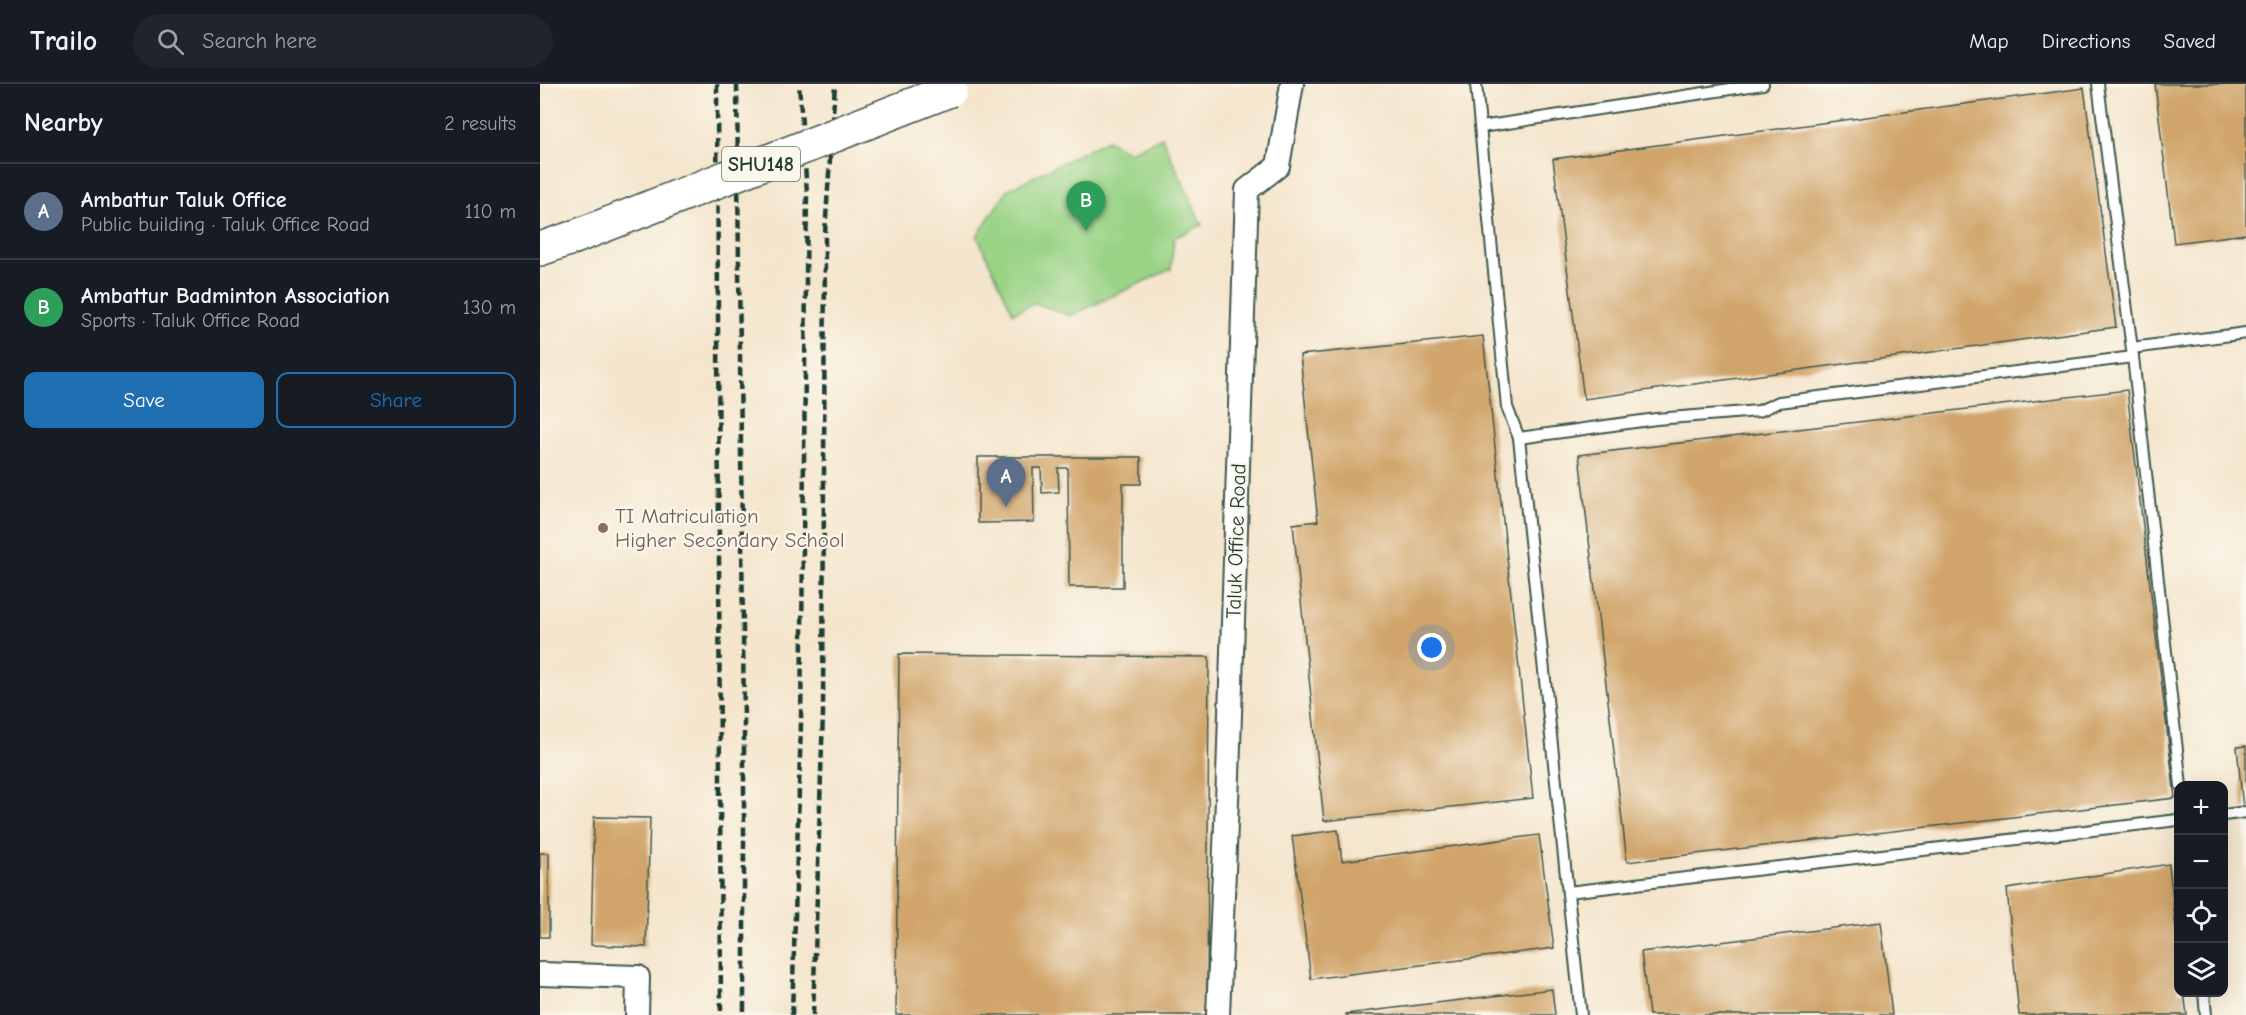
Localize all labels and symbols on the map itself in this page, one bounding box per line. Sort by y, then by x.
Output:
road number: SHU148 [722,147,800,181]
pin: B [1066,182,1106,231]
pin: A [986,458,1026,507]
street label: Taluk Office Road [1221,463,1251,619]
place label: TI Matriculation Higher Secondary School [615,504,845,552]
marker: TI Matriculation Higher Secondary School [596,521,610,535]
your location [1417,633,1446,662]

